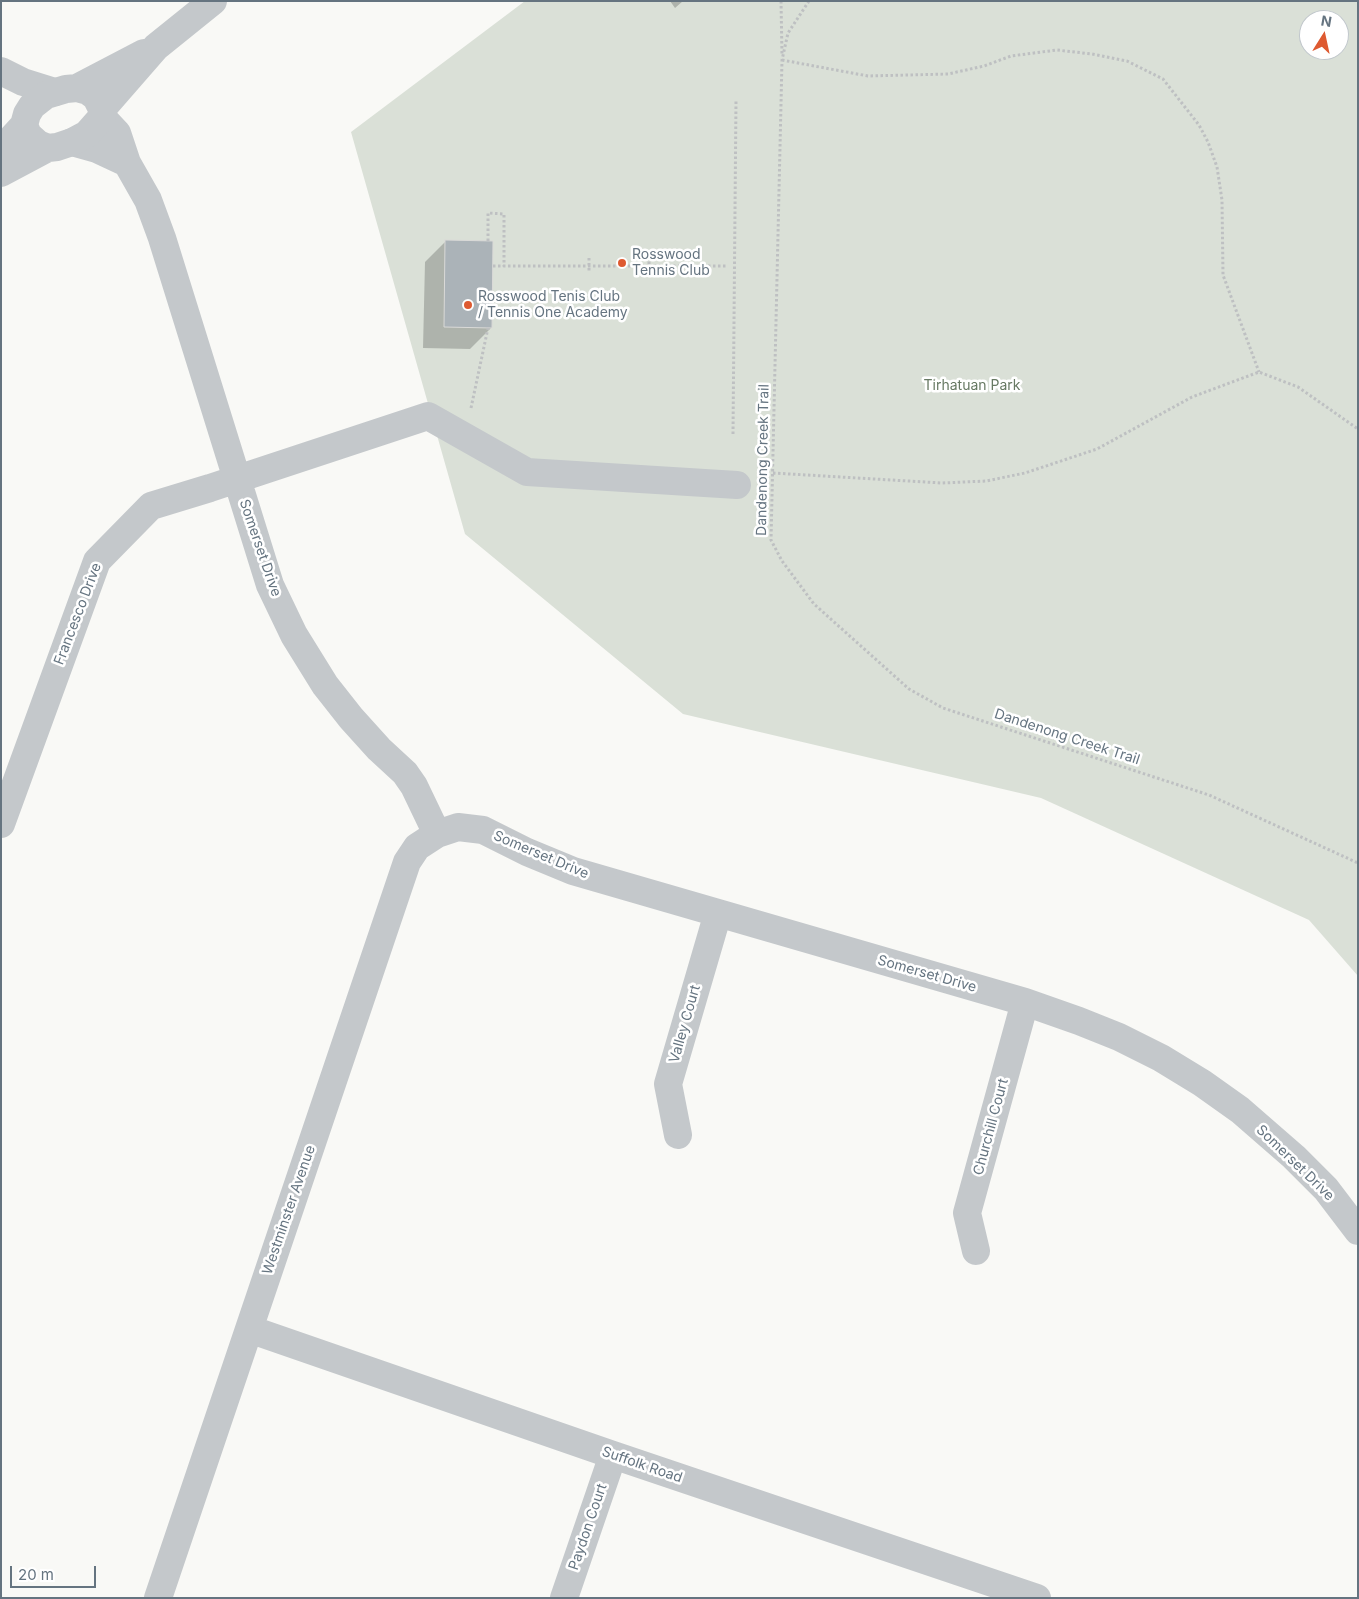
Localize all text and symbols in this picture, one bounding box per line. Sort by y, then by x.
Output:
north arrow [1299,10,1349,60]
text: N [1320,11,1333,30]
place label: Rosswood Tennis Club [632,247,710,280]
marker: Rosswood Tennis Club [616,257,628,269]
place label: Rosswood Tenis Club / Tennis One Academy [478,289,628,322]
marker: Rosswood Tenis Club / Tennis One Academy [462,299,474,311]
park label: Tirhatuan Park [924,378,1020,394]
street label: Dandenong Creek Trail [753,384,773,536]
street label: Somerset Drive [235,497,285,599]
street label: Francesco Drive [51,561,105,667]
street label: Dandenong Creek Trail [992,706,1142,768]
street label: Somerset Drive [491,827,591,883]
street label: Somerset Drive [876,952,978,996]
street label: Valley Court [666,983,704,1065]
street label: Churchill Court [970,1077,1012,1177]
street label: Somerset Drive [1253,1122,1337,1204]
street label: Westminster Avenue [259,1143,319,1277]
street label: Suffolk Road [600,1443,684,1487]
street label: Paydon Court [565,1482,611,1572]
scale bar [12,1556,99,1588]
text: 20 m [18,1565,54,1584]

